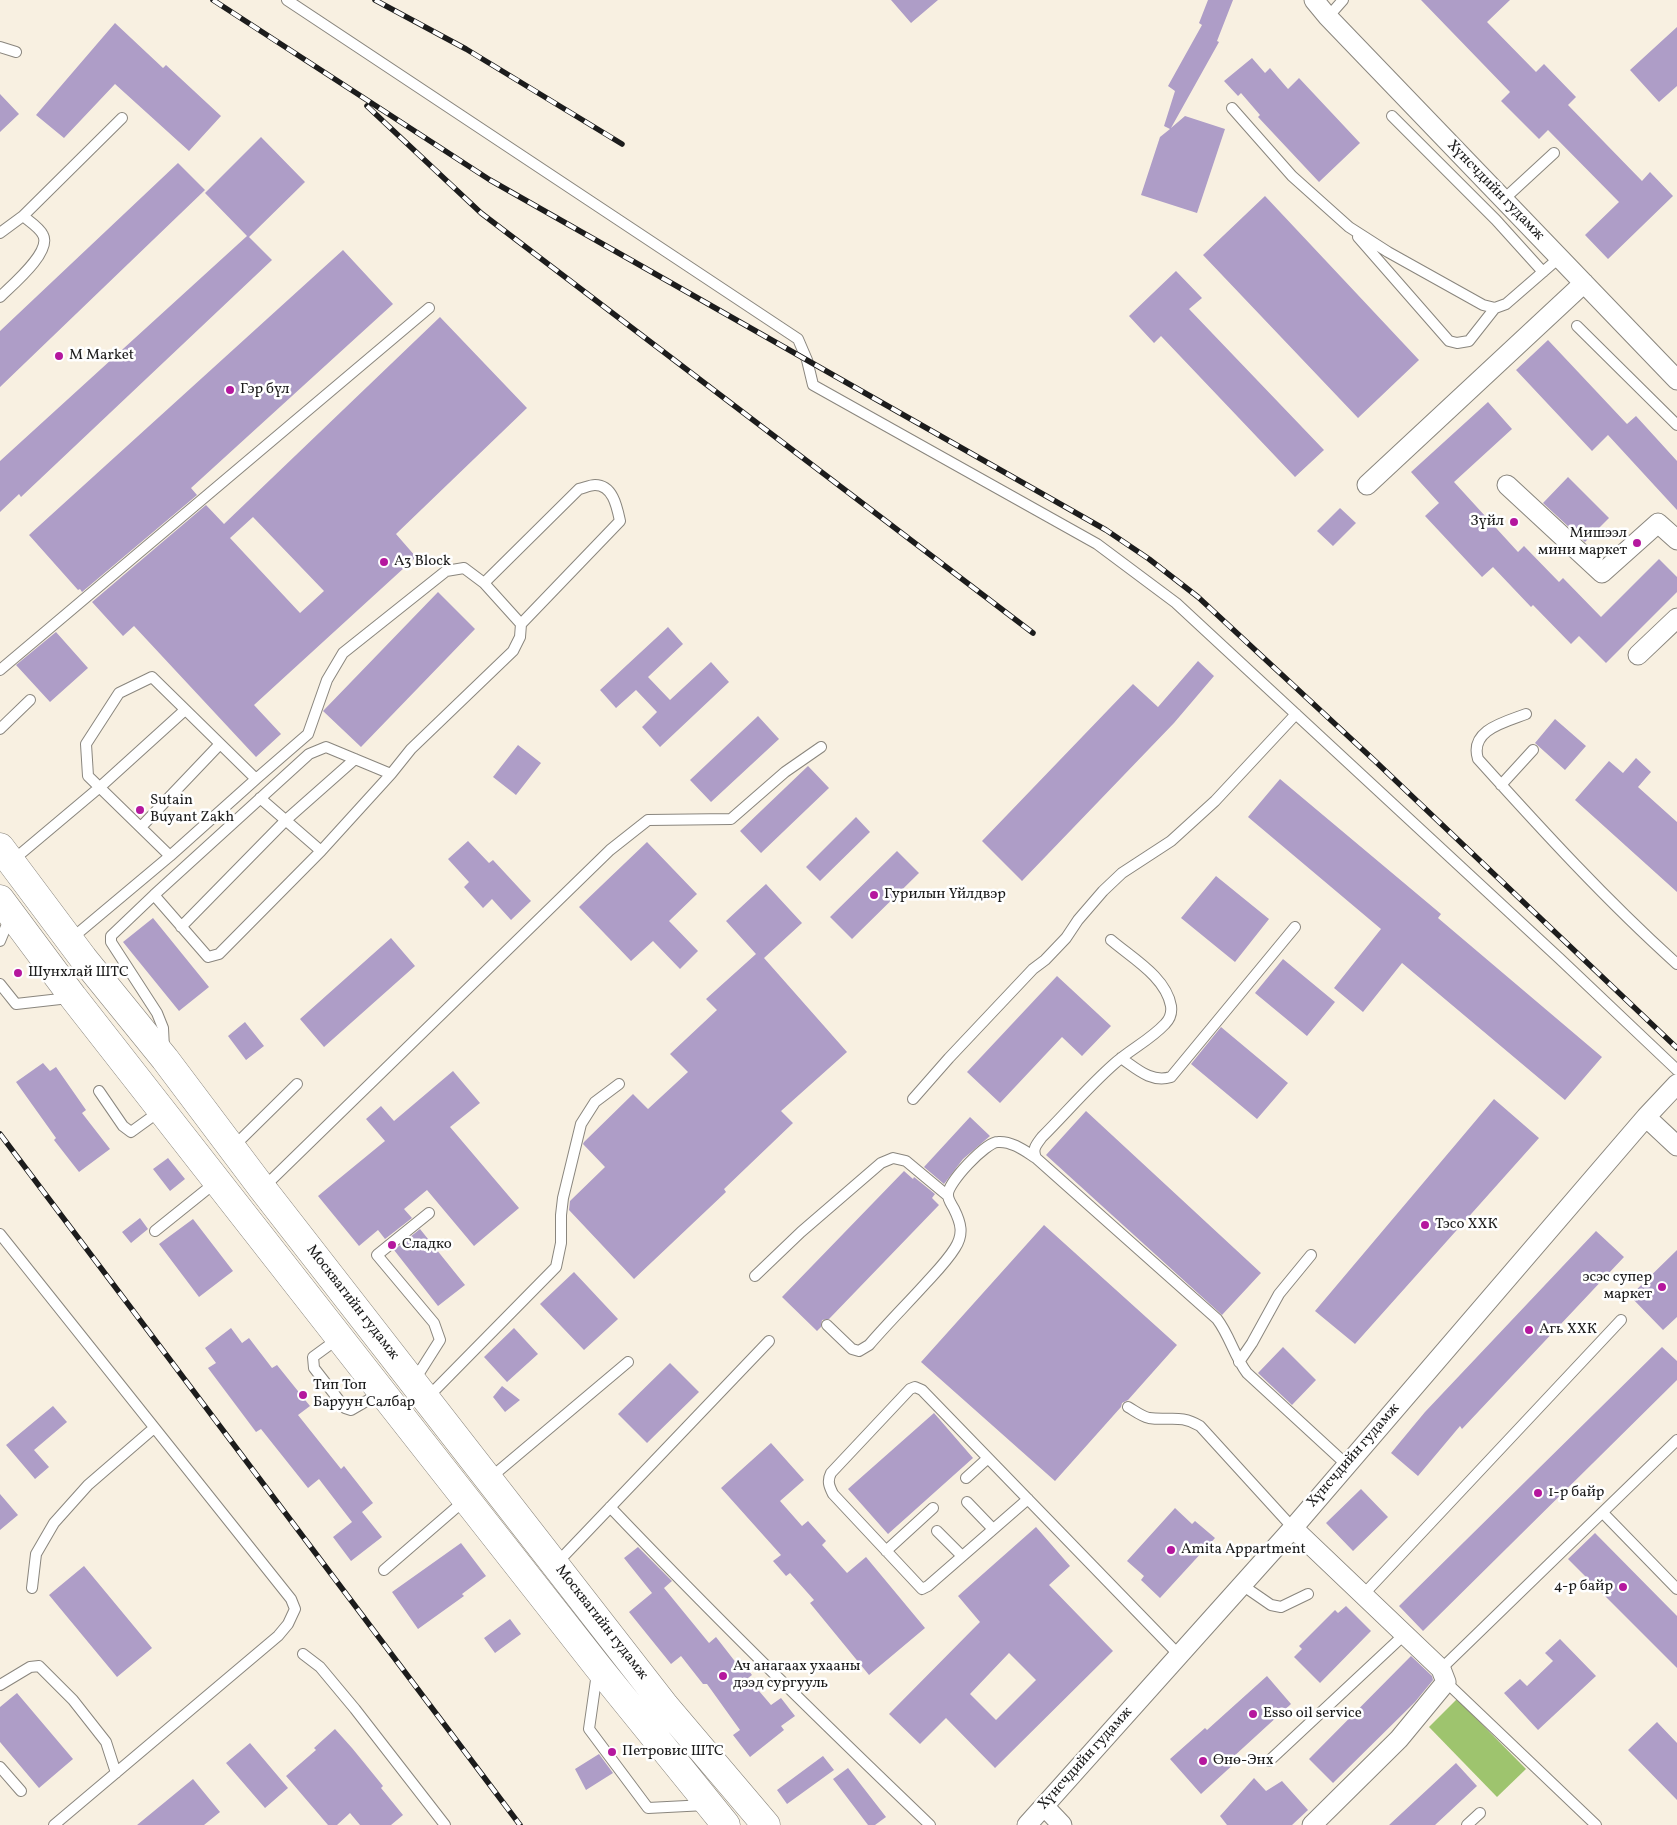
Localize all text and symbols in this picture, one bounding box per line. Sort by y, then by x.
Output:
street label: Хүнсчдийн гудамж [1443,137,1547,245]
place label: М Market [69,347,134,365]
marker: М Market [53,350,65,362]
place label: Гэр бүл [240,381,290,399]
marker: Гэр бүл [224,384,236,396]
place label: Зүйл [1470,513,1504,531]
marker: Зүйл [1508,516,1520,528]
place label: Мишээл мини маркет [1538,525,1627,560]
marker: Мишээл мини маркет [1631,537,1643,549]
place label: A3 Block [394,553,451,571]
marker: A3 Block [378,556,390,568]
place label: Sutain Buyant Zakh [150,792,234,827]
marker: Sutain Buyant Zakh [134,804,146,816]
place label: Гурилын Үйлдвэр [884,886,1006,904]
marker: Гурилын Үйлдвэр [868,889,880,901]
place label: Шунхлай ШТС [28,964,129,982]
marker: Шунхлай ШТС [12,967,24,979]
place label: Тэсо ХХК [1435,1216,1498,1234]
marker: Тэсо ХХК [1419,1219,1431,1231]
place label: Сладко [402,1236,452,1254]
marker: Сладко [386,1239,398,1251]
street label: Москвагийн гудамж [302,1242,402,1364]
place label: эсэс супер маркет [1583,1269,1652,1304]
marker: эсэс супер маркет [1656,1281,1668,1293]
place label: Агь ХХК [1539,1321,1597,1339]
marker: Агь ХХК [1523,1324,1535,1336]
place label: Тип Топ Баруун Салбар [313,1377,415,1412]
marker: Тип Топ Баруун Салбар [297,1389,309,1401]
street label: Хүнсчдийн гудамж [1304,1400,1404,1512]
place label: 1-р байр [1548,1484,1604,1502]
marker: 1-р байр [1532,1487,1544,1499]
place label: Amita Appartment [1181,1541,1306,1559]
marker: Amita Appartment [1165,1544,1177,1556]
street label: Москвагийн гудамж [551,1562,651,1684]
place label: 4-р байр [1554,1578,1613,1596]
marker: 4-р байр [1617,1581,1629,1593]
place label: Ач анагаах ухааны дээд сургууль [733,1658,860,1693]
marker: Ач анагаах ухааны дээд сургууль [717,1670,729,1682]
street label: Хүнсчдийн гудамж [1035,1704,1137,1814]
place label: Esso oil service [1263,1705,1362,1723]
marker: Esso oil service [1247,1708,1259,1720]
place label: Петровис ШТС [622,1743,724,1761]
marker: Петровис ШТС [606,1746,618,1758]
place label: Өнө-Энх [1213,1752,1274,1770]
marker: Өнө-Энх [1197,1755,1209,1767]

